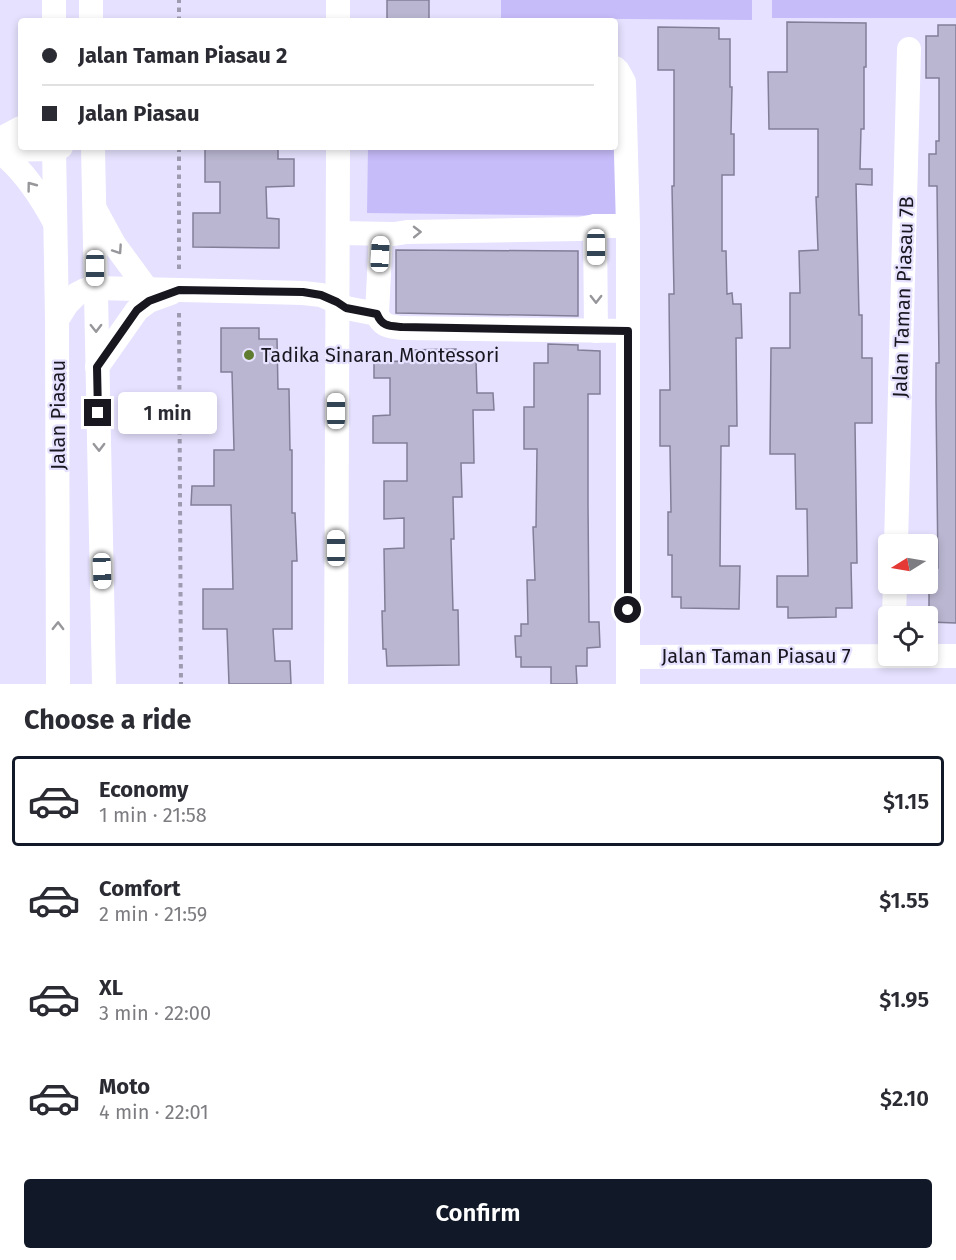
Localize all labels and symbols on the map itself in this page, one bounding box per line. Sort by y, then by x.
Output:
one-way arrow [28,182,39,193]
street label: Jalan Taman Piasau 7B [887,196,919,398]
one-way arrow [413,226,422,238]
car [587,229,605,265]
car [370,236,390,272]
one-way arrow [111,243,122,254]
car [86,250,104,286]
one-way arrow [590,295,602,304]
one-way arrow [90,323,102,332]
place label: Tadika Sinaran Montessori [261,343,499,367]
marker: Tadika Sinaran Montessori [242,348,256,362]
street label: Jalan Piasau [46,360,70,470]
callout: 1 min [119,392,218,434]
car [327,393,345,429]
route end [84,399,111,426]
one-way arrow [93,442,105,451]
car [327,530,345,566]
north arrow [878,534,938,594]
car [92,553,112,589]
route start [614,596,641,623]
one-way arrow [52,621,65,630]
street label: Jalan Taman Piasau 7 [661,644,851,668]

